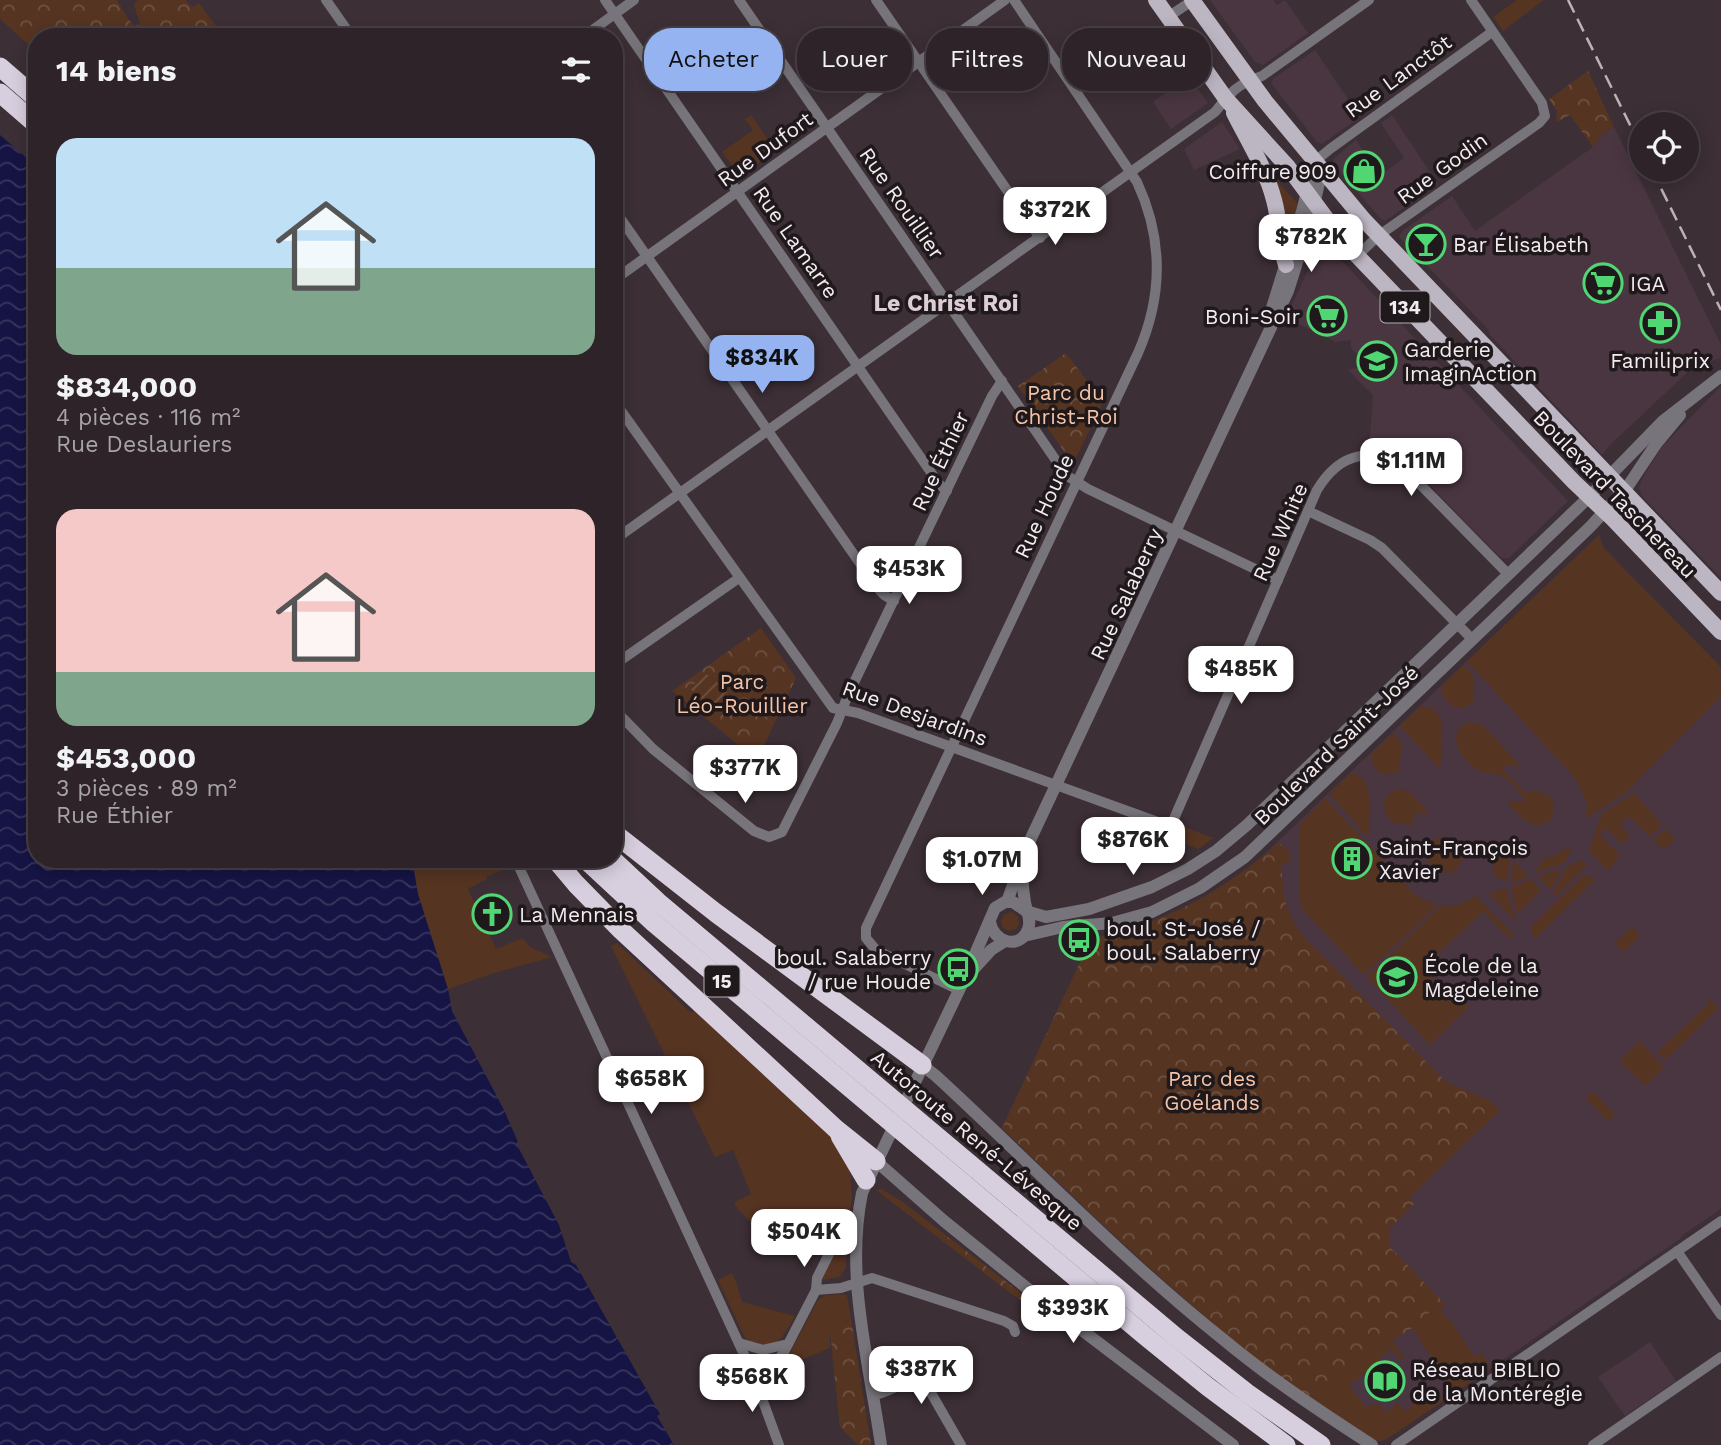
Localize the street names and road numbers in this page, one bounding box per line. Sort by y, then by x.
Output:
street label: Rue Lanctôt [1340,29,1456,123]
street label: Rue Dufort [713,106,818,192]
street label: Rue Godin [1392,127,1492,209]
street label: Rue Rouillier [855,143,950,264]
street label: Rue Lamarre [748,181,844,303]
road number: 134 [1380,292,1430,322]
street label: Boulevard Taschereau [1528,405,1702,583]
street label: Rue Éthier [906,407,974,515]
street label: Rue Houde [1009,450,1079,562]
street label: Rue White [1247,479,1313,585]
street label: Rue Salaberry [1085,524,1168,664]
street label: Boulevard Saint-José [1249,660,1423,830]
street label: Rue Desjardins [839,675,991,751]
road number: 15 [704,965,740,996]
street label: Autoroute René-Lévesque [866,1044,1088,1236]

